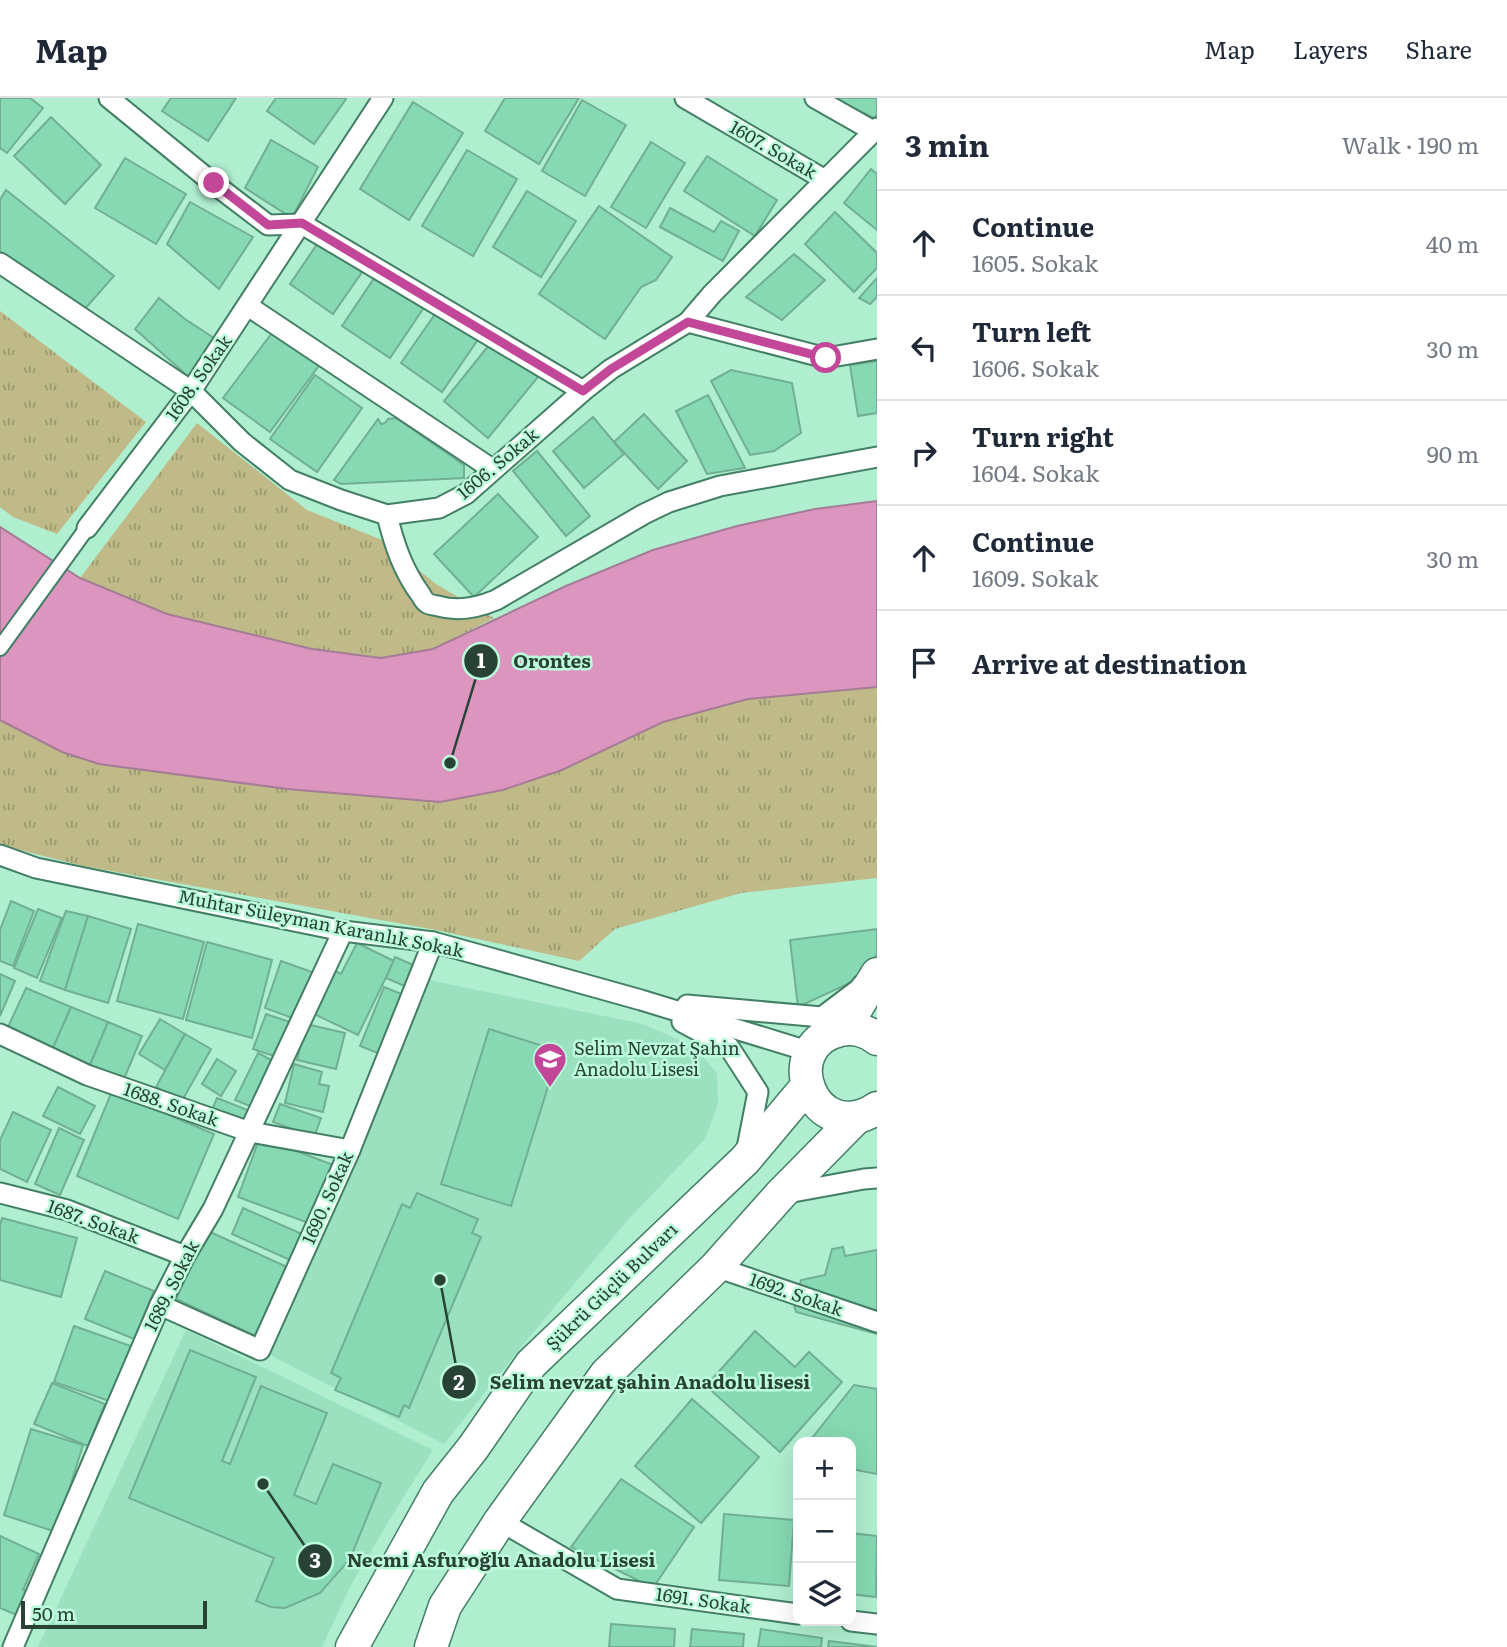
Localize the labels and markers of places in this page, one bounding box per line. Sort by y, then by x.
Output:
callout: Orontes [464,641,604,681]
place label: Selim Nevzat Şahin Anadolu Lisesi [574,1034,740,1082]
school or university icon: Selim Nevzat Şahin Anadolu Lisesi [531,1040,569,1089]
callout: Selim nevzat şahin Anadolu lisesi [441,1362,824,1402]
callout: Necmi Asfuroğlu Anadolu Lisesi [298,1541,670,1581]

